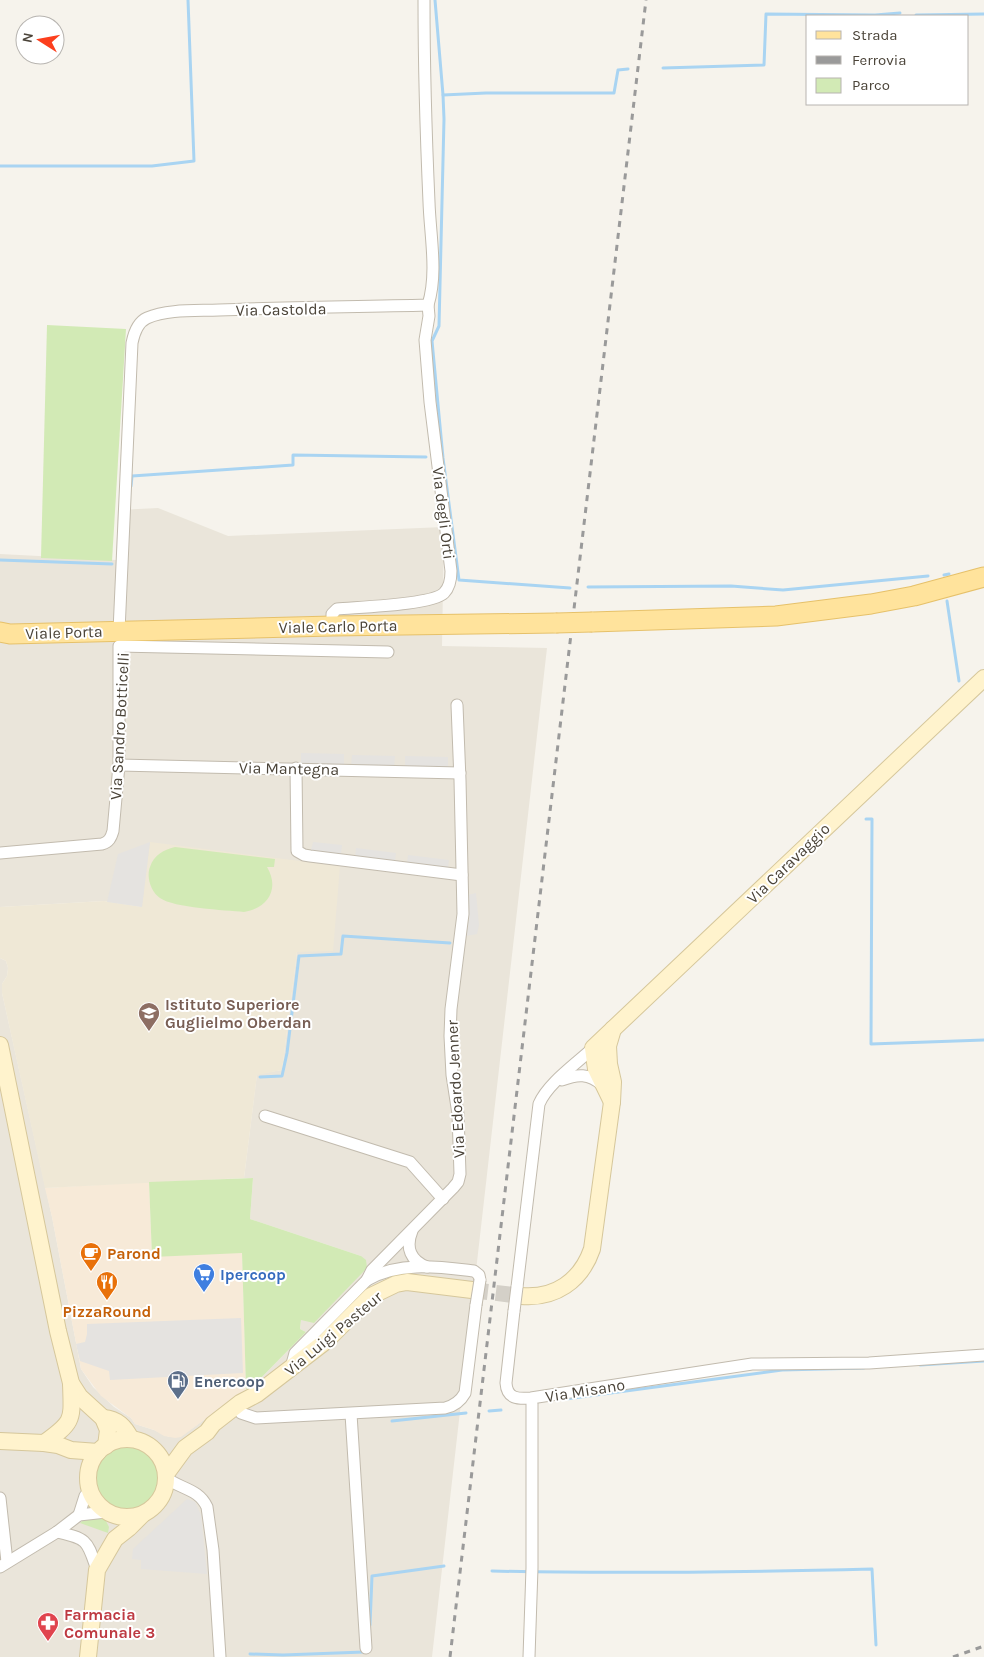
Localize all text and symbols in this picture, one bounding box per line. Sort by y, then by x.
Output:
north arrow [15,15,65,65]
legend [806,15,969,105]
text: Strada [852,26,898,44]
text: N [18,31,37,44]
text: Ferrovia [852,51,906,69]
text: Parco [852,76,890,94]
street label: Via Castolda [235,299,327,320]
street label: Via degli Orti [428,466,459,560]
street label: Viale Carlo Porta [279,616,398,637]
street label: Viale Porta [25,622,103,643]
street label: Via Sandro Botticelli [106,652,133,800]
street label: Via Mantegna [239,758,339,779]
street label: Via Caravaggio [743,819,834,908]
place label: Istituto Superiore Guglielmo Oberdan [165,995,312,1032]
school or university icon: Istituto Superiore Guglielmo Oberdan [137,1001,161,1032]
street label: Via Edoardo Jenner [442,1019,469,1158]
cafe icon: Parond [79,1241,103,1272]
place label: Parond [107,1244,161,1263]
supermarket icon: Ipercoop [192,1262,216,1293]
place label: Ipercoop [220,1265,286,1284]
restaurant icon: PizzaRound [95,1270,119,1301]
street label: Via Luigi Pasteur [281,1287,386,1380]
place label: PizzaRound [63,1302,151,1321]
fuel station icon: Enercoop [166,1369,190,1400]
place label: Enercoop [194,1372,265,1391]
street label: Via Misano [544,1375,626,1406]
place label: Farmacia Comunale 3 [64,1605,155,1642]
pharmacy icon: Farmacia Comunale 3 [36,1611,60,1642]

